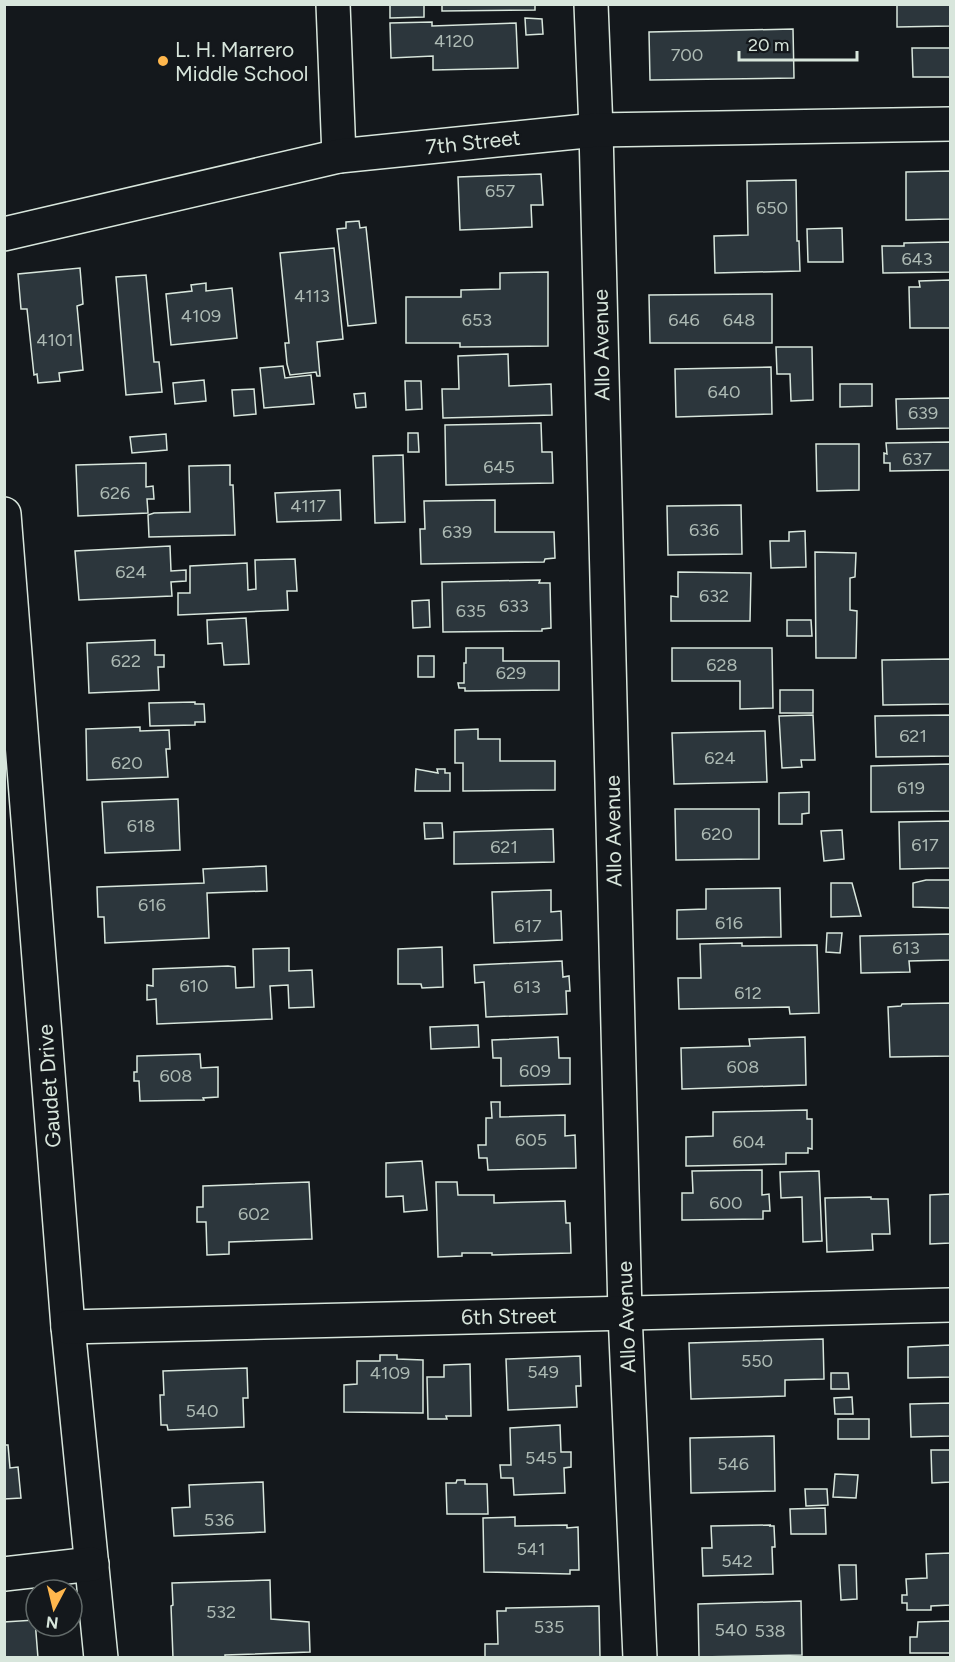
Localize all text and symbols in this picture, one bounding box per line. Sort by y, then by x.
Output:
scale bar [739,24,858,62]
house number: 4120 [434,30,474,52]
text: 20 m [748,34,789,56]
place label: L. H. Marrero Middle School [175,37,308,86]
house number: 700 [671,44,703,66]
marker: L. H. Marrero Middle School [156,54,170,68]
street label: 7th Street [424,125,522,159]
house number: 657 [485,180,515,202]
house number: 650 [756,197,788,219]
house number: 643 [901,248,933,270]
house number: 4113 [294,285,330,307]
street label: Allo Avenue [588,289,614,401]
house number: 4109 [181,305,221,327]
house number: 653 [462,309,492,331]
house number: 646 [668,309,700,331]
house number: 648 [723,309,755,331]
house number: 4101 [36,329,74,351]
house number: 640 [708,381,740,403]
house number: 639 [908,402,938,424]
house number: 637 [902,448,932,470]
house number: 645 [483,456,515,478]
house number: 626 [100,482,130,504]
house number: 4117 [290,495,326,517]
house number: 636 [689,519,719,541]
house number: 639 [442,521,472,543]
house number: 624 [115,561,147,583]
house number: 632 [699,585,729,607]
house number: 633 [499,595,529,617]
house number: 635 [456,600,486,622]
house number: 622 [111,650,141,672]
house number: 628 [706,654,738,676]
house number: 629 [496,662,526,684]
house number: 621 [899,725,927,747]
house number: 624 [704,747,736,769]
house number: 620 [111,752,143,774]
street label: Allo Avenue [600,775,626,887]
house number: 619 [897,777,925,799]
house number: 618 [127,815,155,837]
house number: 620 [701,823,733,845]
house number: 617 [911,834,939,856]
house number: 621 [490,836,518,858]
house number: 616 [138,894,166,916]
house number: 616 [715,912,743,934]
house number: 617 [514,915,542,937]
house number: 613 [892,937,920,959]
house number: 610 [179,975,209,997]
house number: 613 [513,976,541,998]
house number: 612 [734,982,762,1004]
street label: Gaudet Drive [32,1023,66,1149]
house number: 608 [727,1056,759,1078]
house number: 609 [519,1060,551,1082]
house number: 608 [160,1065,192,1087]
house number: 605 [515,1129,547,1151]
house number: 604 [733,1131,765,1153]
house number: 600 [709,1192,743,1214]
house number: 602 [238,1203,270,1225]
street label: Allo Avenue [612,1261,640,1373]
street label: 6th Street [461,1303,557,1329]
house number: 550 [741,1350,773,1372]
house number: 549 [527,1361,559,1383]
house number: 4109 [370,1362,410,1384]
house number: 540 [185,1400,219,1422]
house number: 545 [525,1447,557,1469]
house number: 546 [717,1453,749,1475]
house number: 536 [204,1509,234,1531]
house number: 541 [517,1538,545,1560]
house number: 542 [721,1550,753,1572]
north arrow [24,1578,84,1638]
house number: 532 [206,1601,236,1623]
text: N [45,1612,60,1633]
house number: 535 [534,1616,564,1638]
house number: 540 [714,1619,748,1641]
house number: 538 [754,1620,786,1642]

